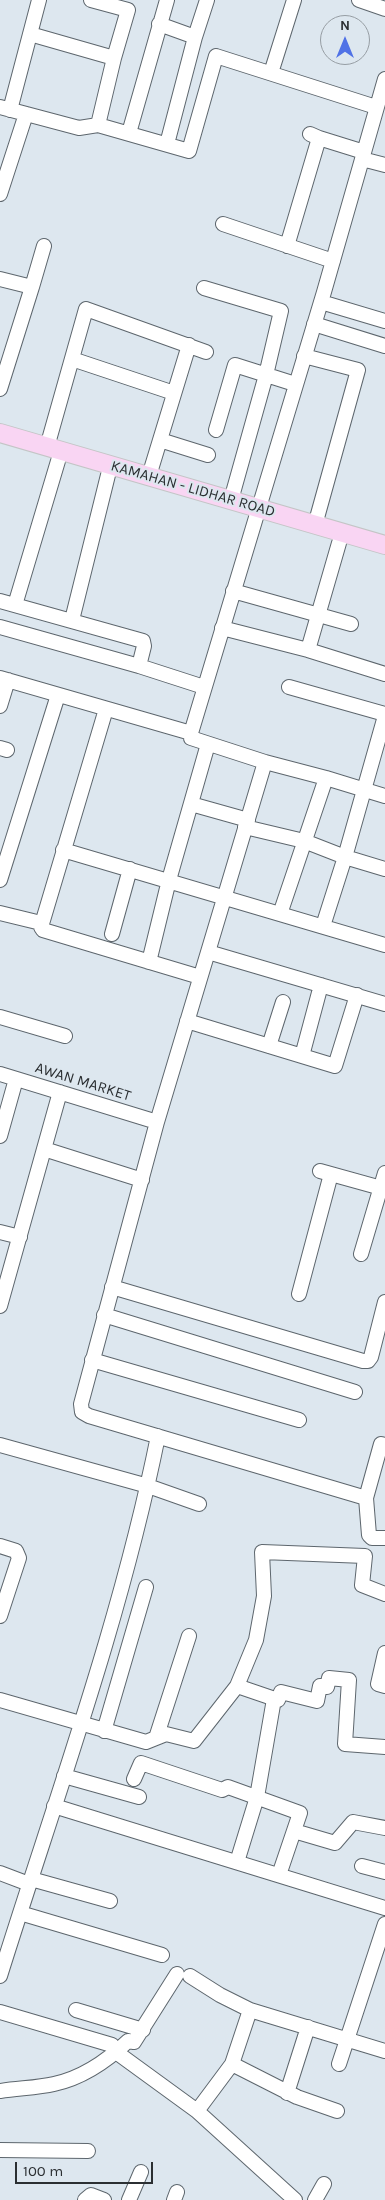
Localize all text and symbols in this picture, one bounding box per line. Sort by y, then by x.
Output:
north arrow [320,15,370,65]
text: N [340,17,350,34]
street label: KAMAHAN - LIDHAR ROAD [109,457,277,521]
street label: AWAN MARKET [33,1059,133,1105]
scale bar [18,2152,155,2184]
text: 100 m [23,2162,63,2180]

